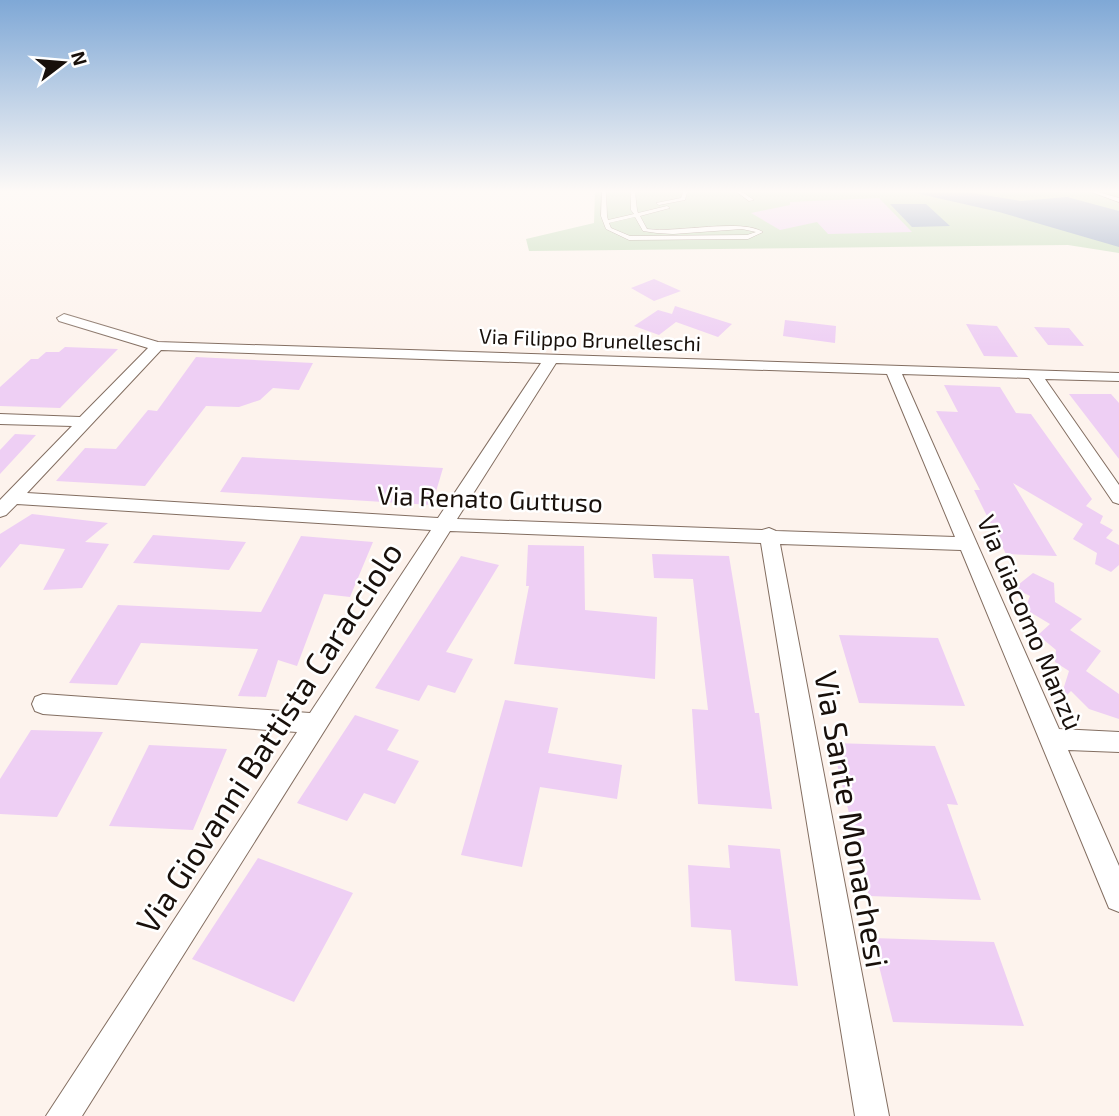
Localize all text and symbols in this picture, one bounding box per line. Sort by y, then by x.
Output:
north arrow [28,28,98,98]
text: N [67,48,93,68]
street label: Via Filippo Brunelleschi [479,323,701,355]
street label: Via Renato Guttuso [377,479,603,517]
street label: Via Giacomo Manzù [972,510,1090,734]
street label: Via Giovanni Battista Caracciolo [127,534,409,940]
street label: Via Sante Monachesi [808,668,898,970]

